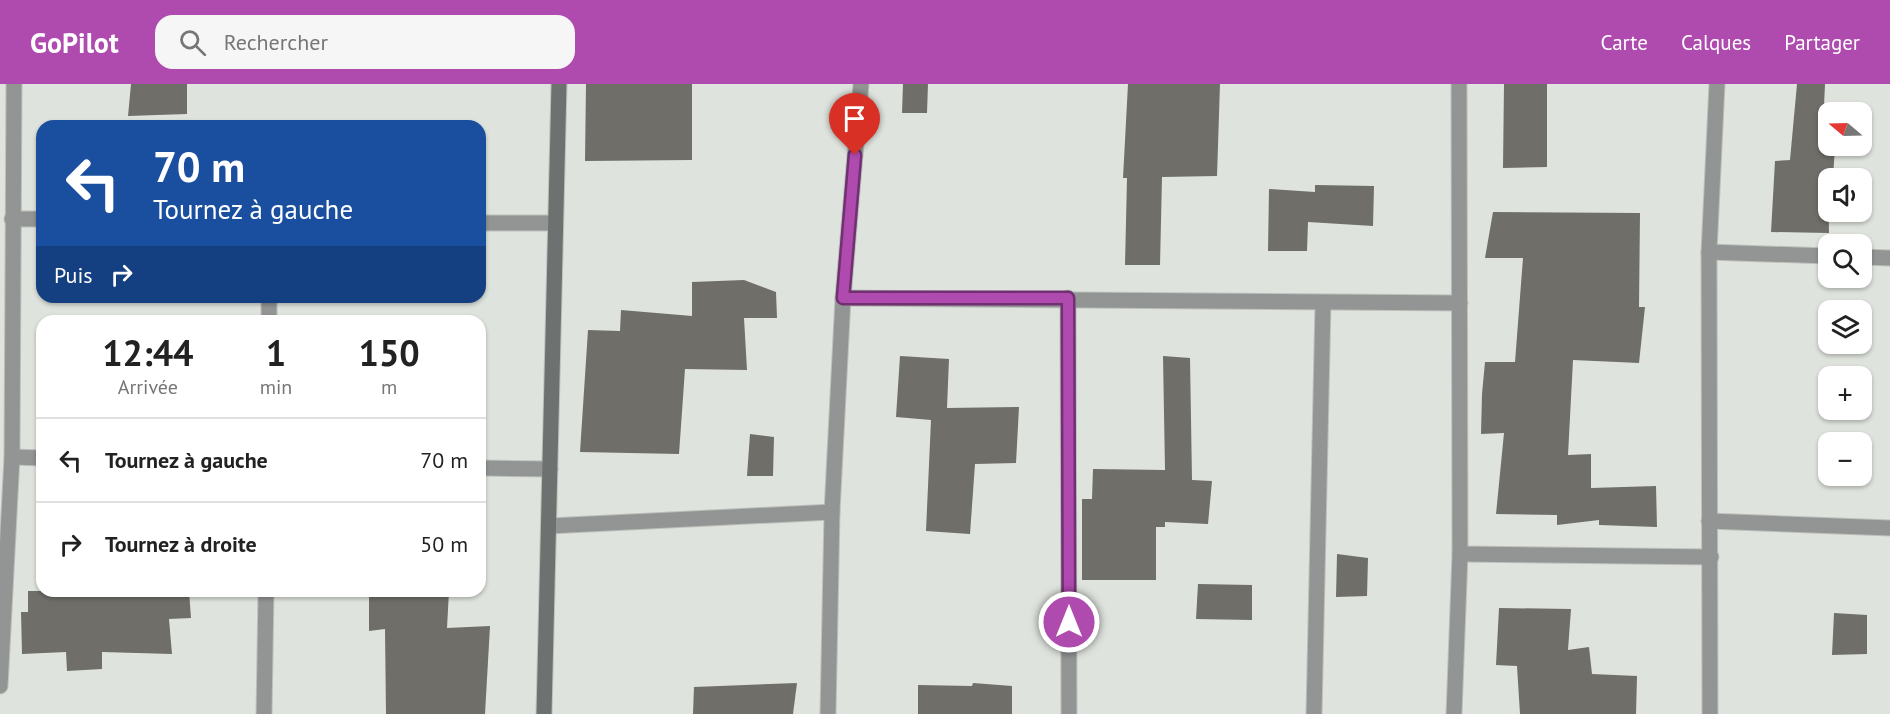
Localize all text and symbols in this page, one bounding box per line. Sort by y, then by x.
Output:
search box [155,15,575,69]
text: GoPilot [30,24,119,61]
icon: search [176,26,209,59]
text: Rechercher [224,28,328,56]
text: Carte [1601,29,1648,56]
text: Calques [1681,29,1751,56]
text: Partager [1784,29,1860,56]
pin [829,93,880,155]
icon: arrive [838,102,871,135]
north arrow [1818,102,1872,156]
map controls [1818,102,1872,486]
text: 70 m [153,139,245,194]
icon: left [54,144,132,222]
button: sound [1818,168,1872,222]
text: Tournez à gauche [153,192,353,226]
button: search [1818,234,1872,288]
icon: right [105,258,138,291]
text: Puis [54,261,93,289]
button: layers [1818,300,1872,354]
text: 12:44 [102,329,194,376]
text: 1 [266,329,286,376]
text: 150 [359,329,420,376]
button: + [1818,366,1872,420]
text: Arrivée [118,374,178,400]
text: min [260,374,292,400]
text: m [381,374,397,400]
button: − [1818,432,1872,486]
icon: left [54,444,87,477]
text: Tournez à gauche [105,446,268,474]
text: 70 m [420,446,468,474]
icon: right [54,528,87,561]
text: Tournez à droite [105,530,257,558]
text: 50 m [420,530,468,558]
position arrow [1037,590,1101,654]

